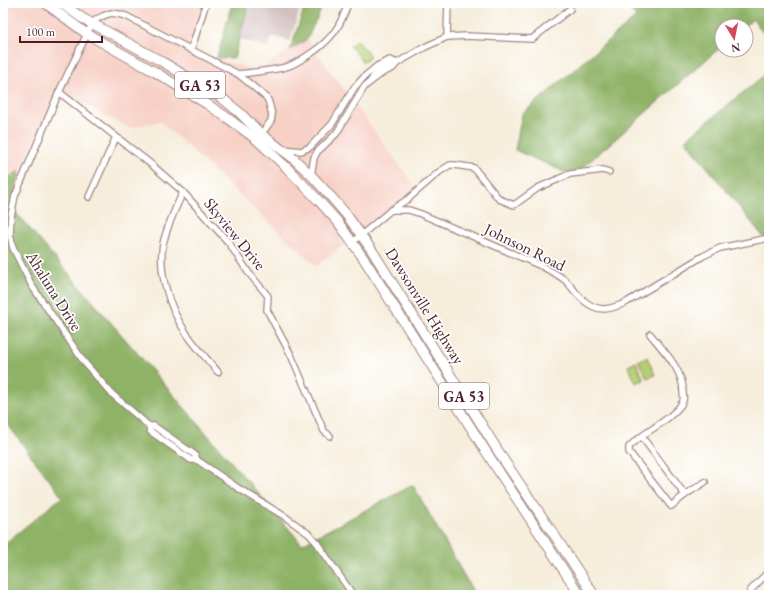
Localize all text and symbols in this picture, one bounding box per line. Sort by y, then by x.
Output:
scale bar [20,18,102,44]
north arrow [714,18,754,58]
text: 100 m [26,24,56,40]
text: N [730,40,741,56]
road number: GA 53 [175,72,225,98]
street label: Skyview Drive [199,193,271,275]
street label: Johnson Road [479,217,570,276]
street label: Dawsonville Highway [381,244,470,369]
street label: Ahaluna Drive [21,246,87,335]
road number: GA 53 [439,383,489,409]

